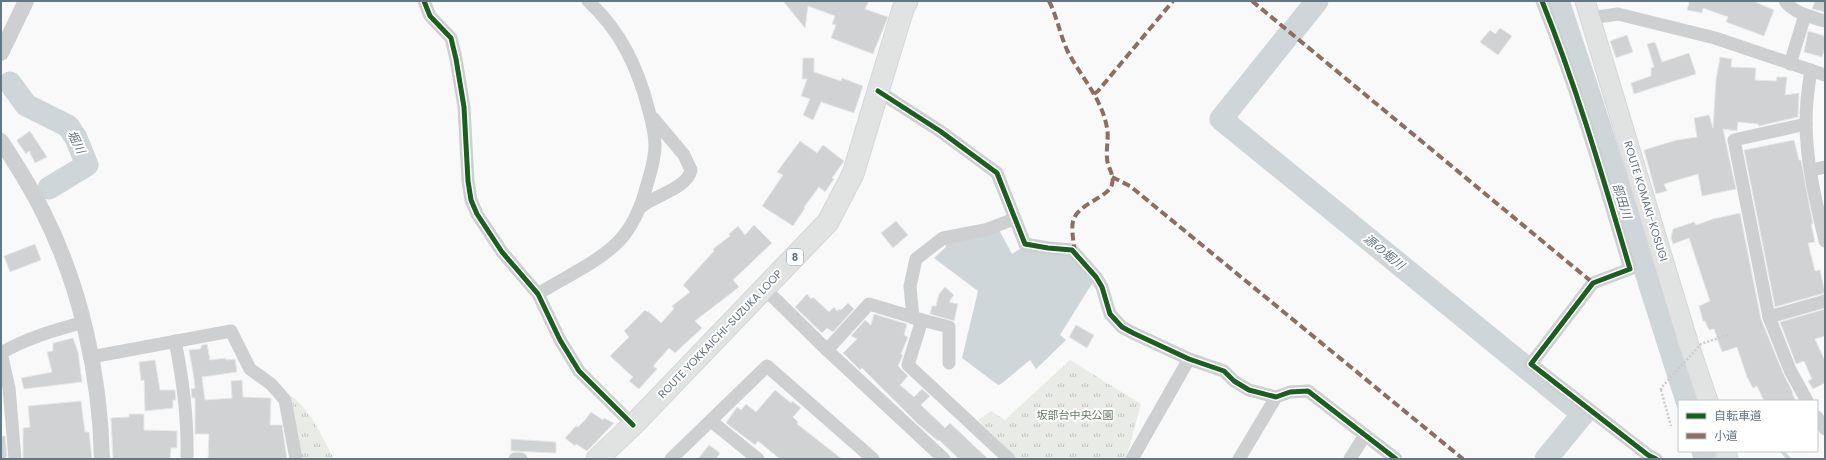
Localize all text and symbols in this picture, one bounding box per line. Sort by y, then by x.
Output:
water label: 堀川 [64,127,90,158]
street label: ROUTE KOMAKI-KOSUGI [1620,139,1672,263]
water label: 部田川 [1609,181,1637,222]
water label: 源の堀川 [1360,230,1410,275]
road number: 8 [787,249,803,265]
street label: ROUTE YOKKAICHI-SUZUKA LOOP [654,266,786,402]
legend [1678,400,1818,452]
park label: 坂部台中央公園 [1037,407,1114,423]
text: 自転車道 [1714,407,1762,424]
text: 小道 [1714,427,1738,444]

